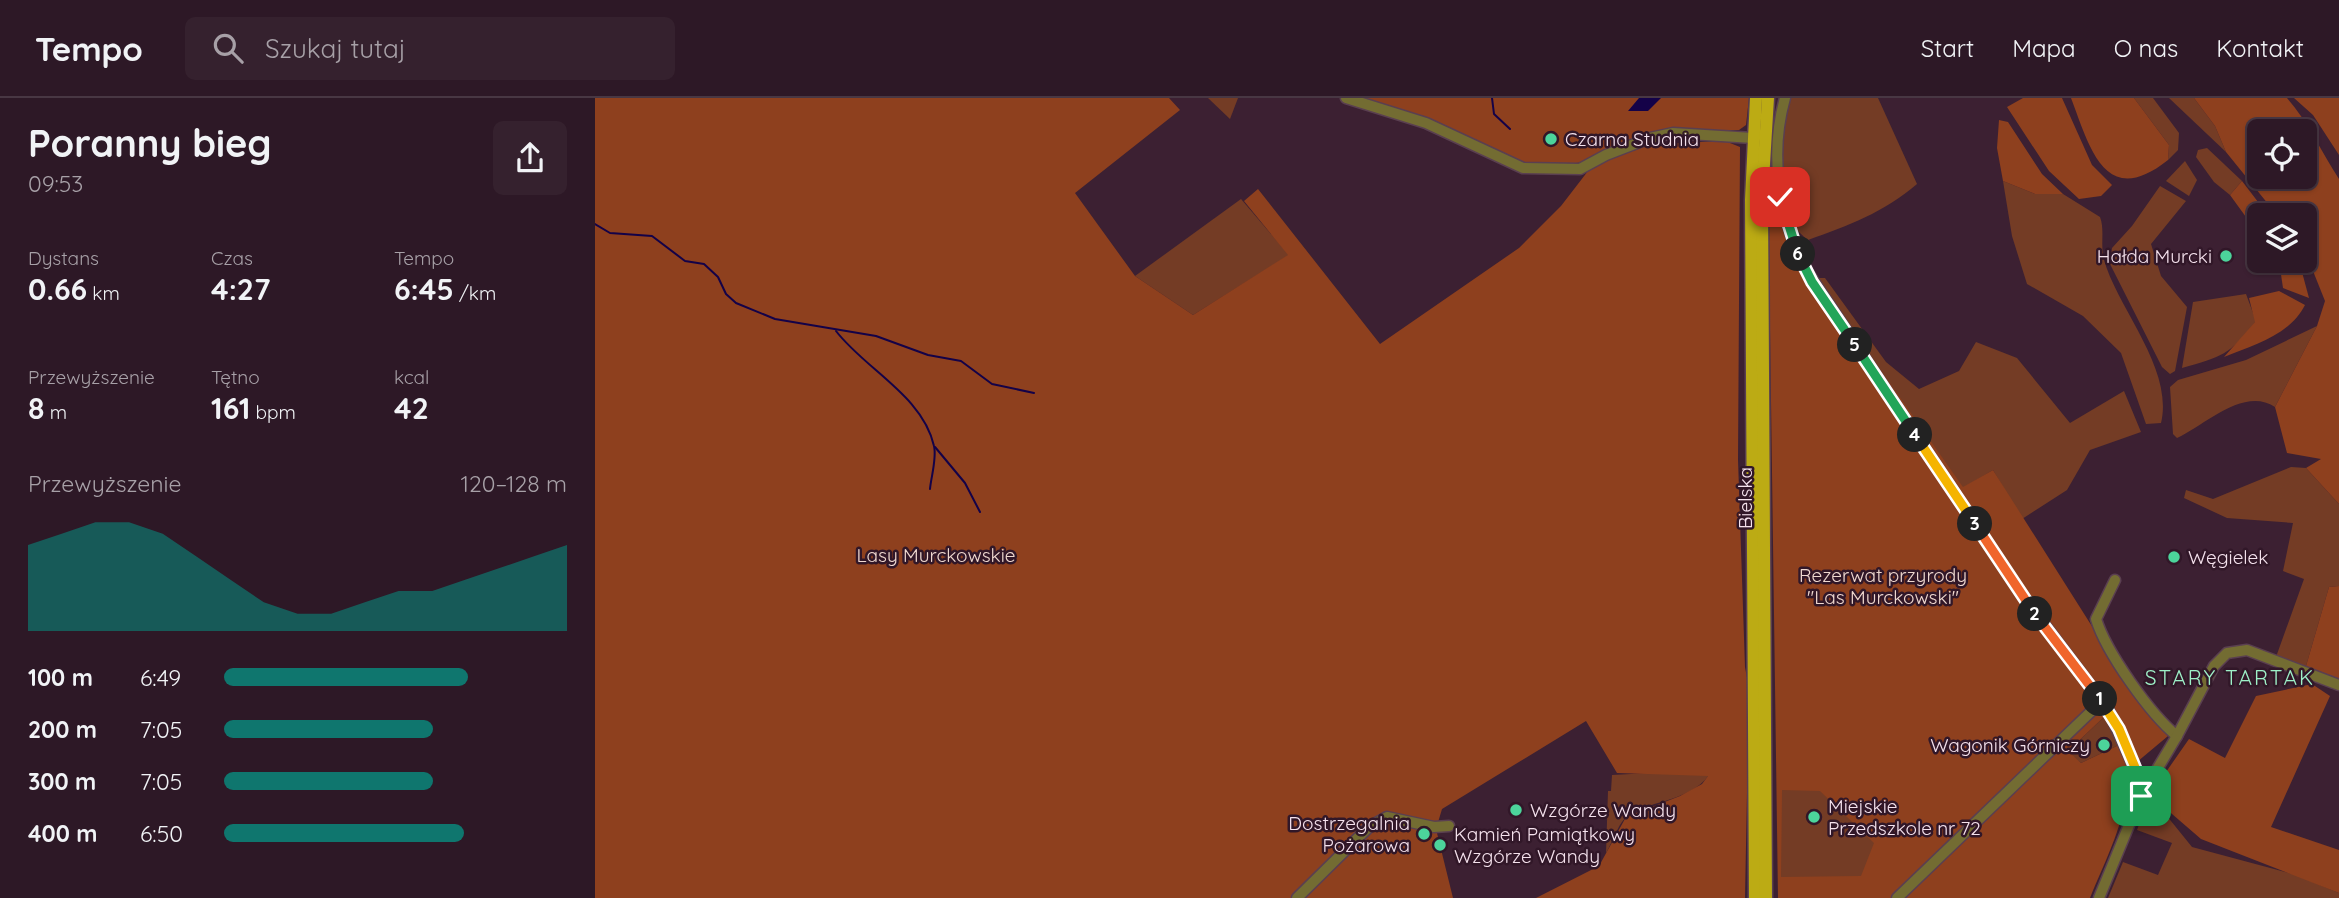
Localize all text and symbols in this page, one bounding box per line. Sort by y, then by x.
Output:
search box [185,17,675,80]
text: Tempo [35,28,143,69]
icon: search [209,29,247,67]
text: Szukaj tutaj [265,32,406,65]
text: Start [1921,33,1974,63]
text: Mapa [2012,33,2076,63]
text: O nas [2114,33,2178,63]
text: Kontakt [2216,33,2304,63]
text: Poranny bieg [28,119,272,167]
map controls [2247,119,2317,273]
button: locate [2247,119,2317,189]
button: share [493,121,567,195]
place label: Czarna Studnia [1565,127,1699,151]
marker: Czarna Studnia [1543,131,1559,147]
pin [1750,167,1810,227]
text: 09:53 [28,169,83,198]
icon: check [1761,178,1799,216]
button: layers [2247,203,2317,273]
pin: 6 [1781,236,1815,272]
text: 6 [1792,241,1803,265]
place label: Hałda Murcki [2097,244,2212,268]
text: Dystans [28,246,99,270]
text: Czas [211,246,253,270]
text: Tempo [394,246,454,270]
marker: Hałda Murcki [2218,248,2234,264]
text: 0.66 [28,270,87,308]
text: 4:27 [211,270,270,308]
text: 6:45 [394,270,454,308]
text: km [87,281,120,305]
text: /km [454,281,496,305]
pin: 5 [1837,328,1873,362]
text: 5 [1849,332,1860,356]
text: Przewyższenie [28,365,155,389]
text: Tętno [211,365,260,389]
text: kcal [394,365,429,389]
text: 8 [28,389,44,427]
text: 161 [211,389,250,427]
text: 42 [394,389,429,427]
text: m [44,400,67,424]
text: bpm [250,400,296,424]
pin: 4 [1897,418,1933,452]
text: 4 [1909,422,1920,446]
street label: Bielska [1733,467,1757,529]
text: Przewyższenie [28,469,182,498]
text: 120–128 m [460,469,567,498]
pin: 3 [1957,506,1993,542]
text: 3 [1969,511,1980,535]
park label: Lasy Murckowskie [856,543,1016,567]
place label: Węgielek [2188,545,2268,569]
marker: Węgielek [2166,549,2182,565]
park label: Rezerwat przyrody "Las Murckowski" [1799,563,1967,609]
pin: 2 [2017,596,2053,632]
text: 2 [2029,601,2040,625]
text: 100 m [28,663,93,692]
text: 6:49 [140,663,181,692]
district label: STARY TARTAK [2145,664,2315,690]
pin: 1 [2083,682,2117,716]
text: 1 [2096,686,2103,710]
text: 200 m [28,715,97,744]
text: 7:05 [140,715,182,744]
place label: Wagonik Górniczy [1930,733,2090,757]
marker: Wagonik Górniczy [2096,737,2112,753]
pin [2111,766,2171,826]
text: 300 m [28,767,96,796]
text: 7:05 [140,767,182,796]
icon: arrive [2122,777,2160,815]
place label: Miejskie Przedszkole nr 72 [1828,794,1981,840]
place label: Wzgórze Wandy [1530,798,1676,822]
marker: Wzgórze Wandy [1508,802,1524,818]
marker: Miejskie Przedszkole nr 72 [1806,809,1822,825]
place label: Dostrzegalnia Pożarowa [1288,811,1410,857]
text: 400 m [28,819,97,848]
text: 6:50 [140,819,183,848]
place label: Kamień Pamiątkowy Wzgórze Wandy [1454,822,1635,868]
marker: Dostrzegalnia Pożarowa [1416,826,1432,842]
marker: Kamień Pamiątkowy Wzgórze Wandy [1432,837,1448,853]

